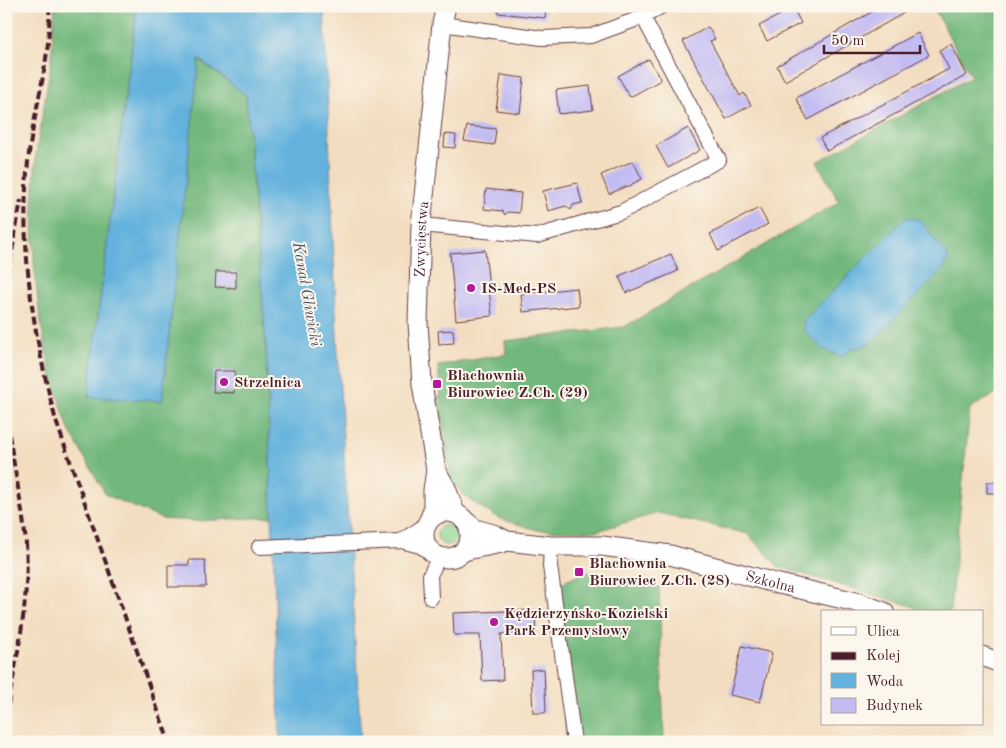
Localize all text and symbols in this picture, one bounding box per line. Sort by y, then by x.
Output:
scale bar [824,22,920,54]
text: 50 m [831,34,865,49]
street label: Zwycięstwa [413,200,433,278]
water label: Kanał Gliwicki [289,240,323,349]
marker: IS-Med-PS [465,282,477,294]
place label: IS-Med-PS [481,282,556,297]
place label: Blachownia Biurowiec Z.Ch. (29) [447,369,588,401]
marker: Strzelnica [218,376,230,388]
place label: Strzelnica [234,376,302,391]
marker: Blachownia Biurowiec Z.Ch. (29) [431,378,443,390]
place label: Blachownia Biurowiec Z.Ch. (28) [589,557,730,589]
marker: Blachownia Biurowiec Z.Ch. (28) [573,566,585,578]
street label: Szkolna [744,569,797,597]
place label: Kędzierzyńsko-Kozielski Park Przemysłowy [504,607,668,639]
legend [821,610,984,726]
marker: Kędzierzyńsko-Kozielski Park Przemysłowy [488,616,500,628]
text: Ulica [866,625,900,640]
text: Kolej [866,649,901,664]
text: Woda [866,675,904,690]
text: Budynek [866,699,923,714]

